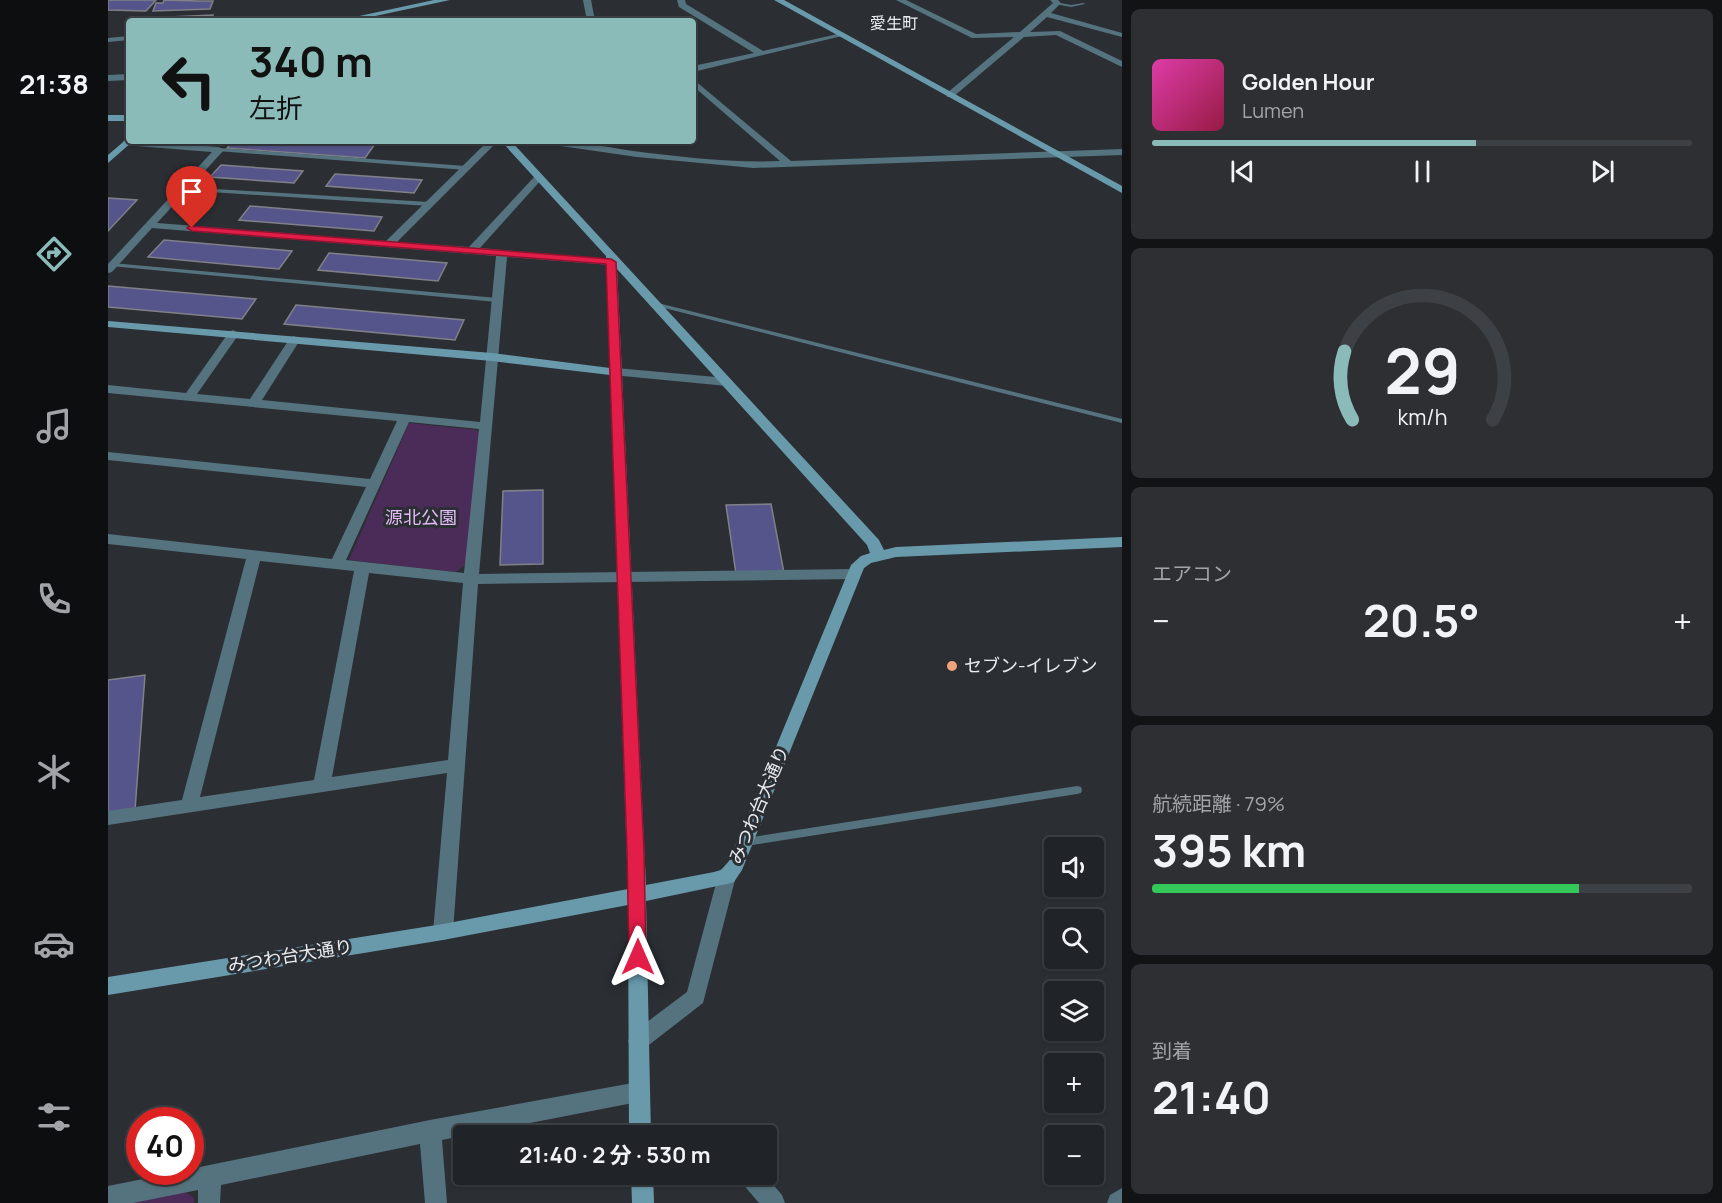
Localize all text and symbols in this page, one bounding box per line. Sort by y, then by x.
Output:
district label: 愛生町 [870,12,918,34]
text: 340 m [249,32,373,90]
icon: left [150,42,228,120]
text: 21:38 [19,65,89,102]
text: Golden Hour [1242,67,1375,97]
text: 左折 [249,89,303,126]
text: Lumen [1242,97,1304,124]
icon: previous [1226,155,1259,188]
icon: pause [1406,155,1439,188]
icon: next [1586,155,1619,188]
pin [166,166,217,228]
icon: arrive [175,175,208,208]
icon: directions [33,233,75,275]
text: 29 [1384,327,1460,413]
text: km/h [1397,402,1447,431]
icon: music [33,405,75,447]
park label: 源北公園 [385,505,457,529]
text: エアコン [1152,560,1232,587]
icon: phone [33,578,75,620]
text: 20.5° [1363,589,1480,651]
text: − [1152,598,1170,643]
text: + [1673,598,1692,643]
place label: セブン-イレブン [964,653,1098,677]
marker: セブン-イレブン [945,659,959,673]
street label: みつわ台大通り [722,742,794,867]
icon: climate [33,751,75,793]
text: 航続距離 · 79% [1152,790,1285,817]
text: 395 km [1152,819,1306,881]
map controls [1044,837,1104,1185]
button: sound [1044,837,1104,897]
button: search [1044,909,1104,969]
icon: car [33,923,75,965]
position arrow [606,925,670,989]
street label: みつわ台大通り [226,933,354,977]
button: layers [1044,981,1104,1041]
text: 到着 [1152,1037,1192,1064]
button: + [1044,1053,1104,1113]
text: 21:40 [1152,1066,1271,1128]
icon: filters [33,1096,75,1138]
speed limit sign: 40 [126,1107,204,1185]
button: − [1044,1125,1104,1185]
text: 21:40 · 2 分 · 530 m [519,1140,711,1170]

